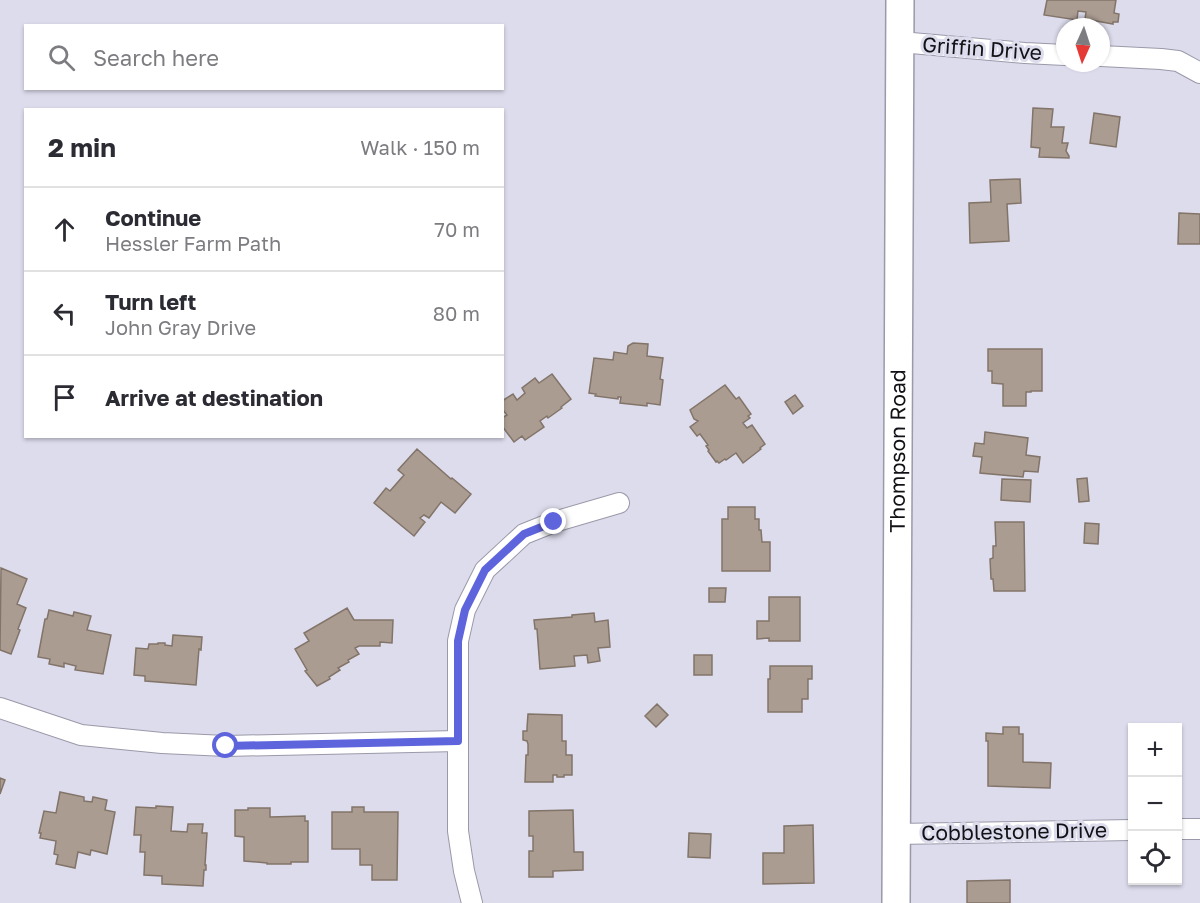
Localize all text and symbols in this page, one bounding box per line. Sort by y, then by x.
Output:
north arrow [1056,18,1110,72]
search box [24,24,504,90]
street label: Griffin Drive [921,31,1043,65]
icon: search [45,41,78,74]
text: Search here [93,44,219,71]
text: 2 min [48,132,116,163]
text: Walk · 150 m [360,135,480,159]
text: Continue [105,204,201,231]
icon: ahead [48,213,81,246]
text: 70 m [434,217,480,241]
text: Hessler Farm Path [105,231,281,255]
text: Turn left [105,288,196,315]
icon: left [48,297,81,330]
text: 80 m [433,301,480,325]
text: John Gray Drive [105,315,256,339]
street label: Thompson Road [884,369,910,533]
icon: arrive [48,381,81,414]
text: Arrive at destination [105,384,323,411]
route end [540,508,566,534]
map controls [1128,723,1182,885]
button: + [1128,723,1182,777]
route start [212,732,238,758]
button: − [1128,777,1182,831]
street label: Cobblestone Drive [921,816,1107,846]
button: locate [1128,831,1182,885]

